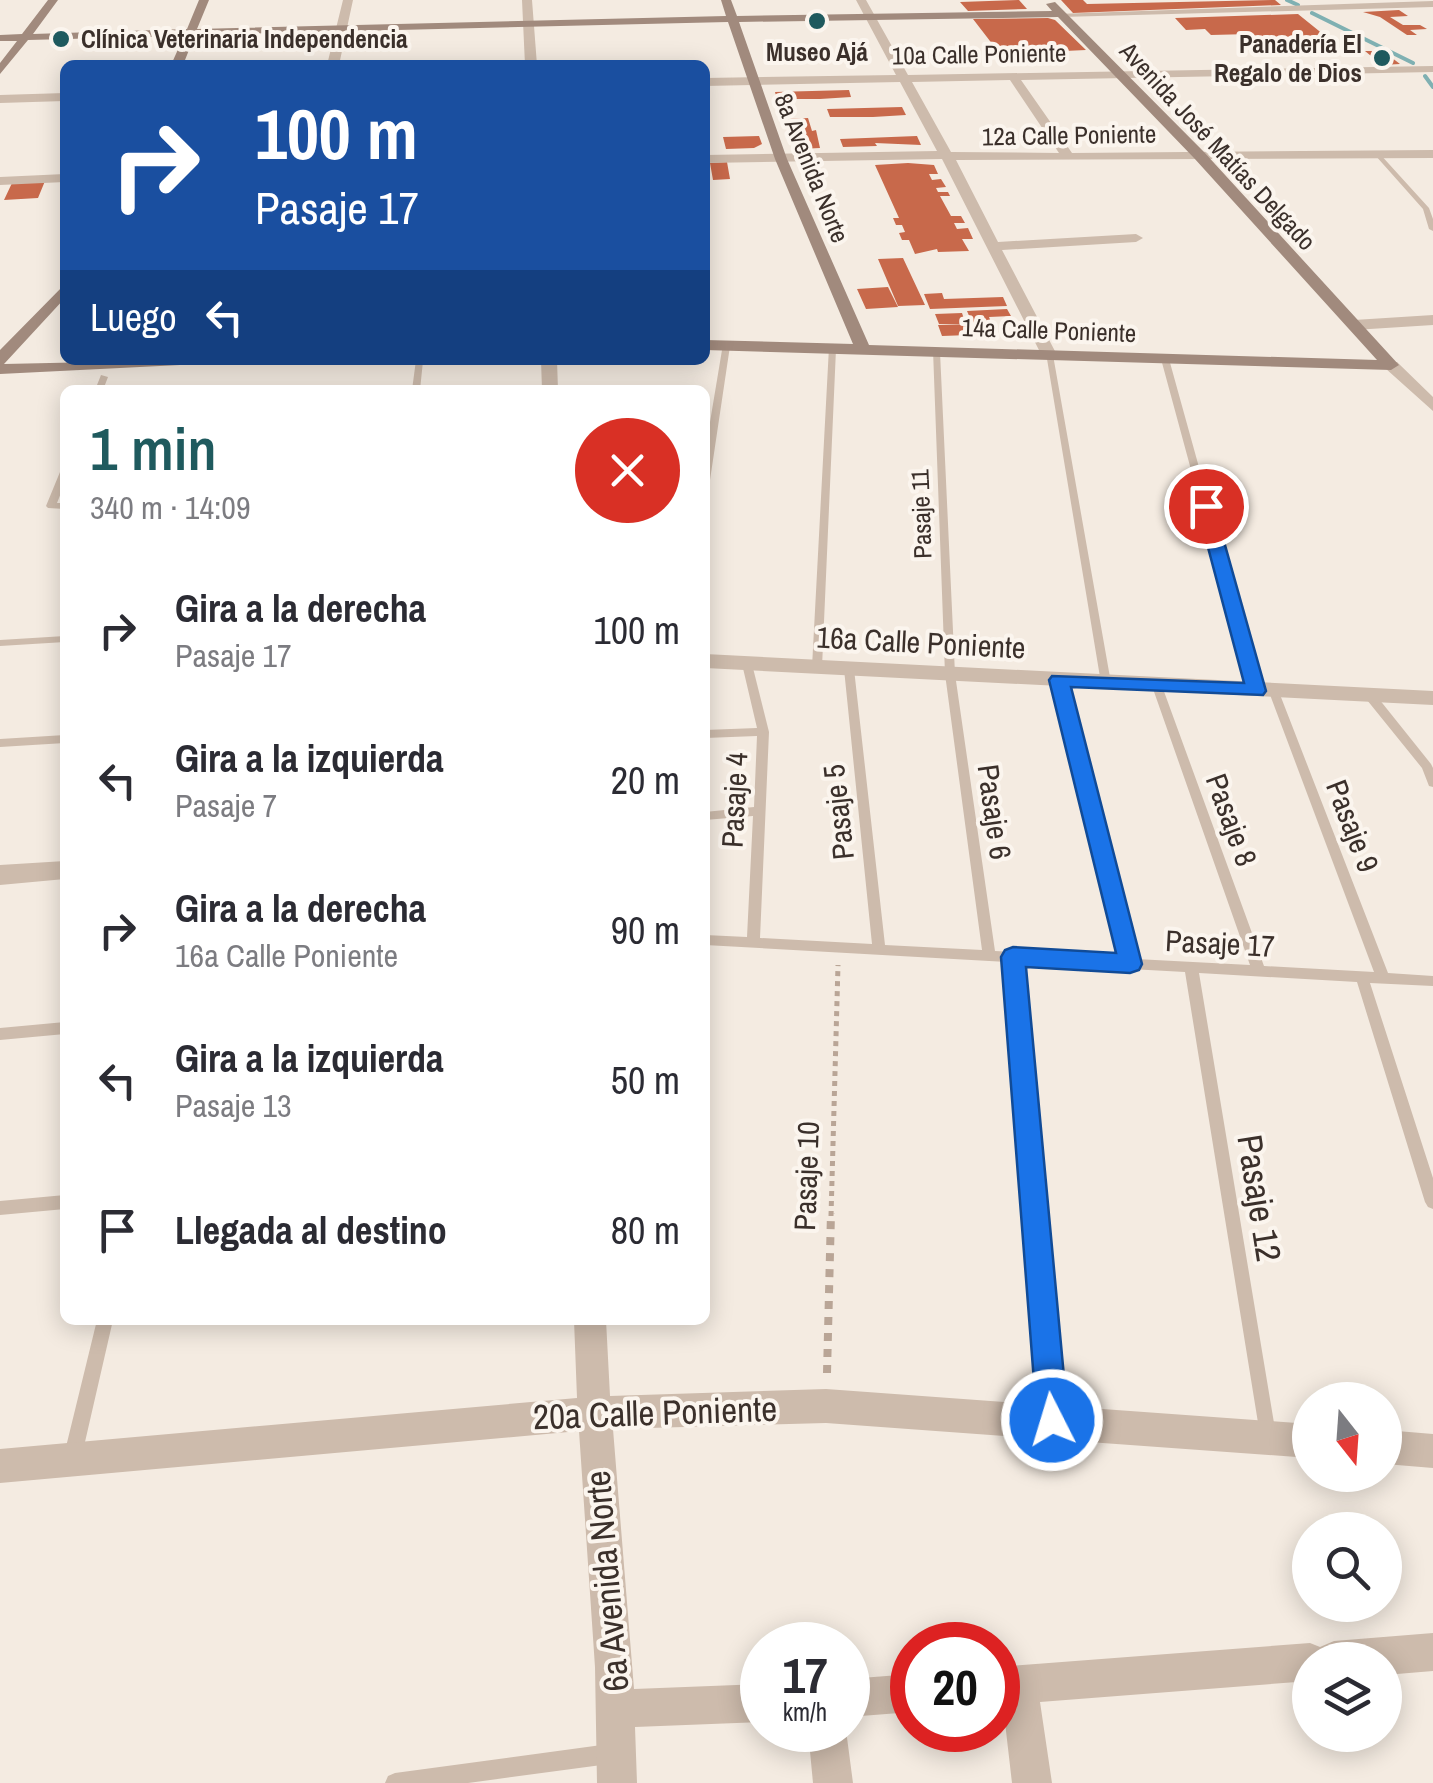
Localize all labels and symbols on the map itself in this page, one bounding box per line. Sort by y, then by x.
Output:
marker: Museo Ajá [806,10,828,32]
place label: Clínica Veterinaria Independencia [81,22,408,56]
place label: Panadería El Regalo de Dios [1214,27,1362,90]
marker: Clínica Veterinaria Independencia [50,28,72,50]
street label: Avenida José Matías Delgado [1112,34,1324,257]
place label: Museo Ajá [766,35,868,69]
street label: 10a Calle Poniente [892,35,1066,73]
marker: Panadería El Regalo de Dios [1371,47,1393,69]
street label: 8a Avenida Norte [767,88,857,248]
street label: 12a Calle Poniente [982,116,1156,154]
street label: 14a Calle Poniente [961,310,1137,350]
pin [1164,464,1249,549]
street label: Pasaje 11 [902,468,940,559]
street label: 16a Calle Poniente [816,617,1027,667]
street label: Pasaje 4 [712,751,756,849]
street label: Pasaje 5 [813,762,863,862]
street label: Pasaje 6 [969,762,1021,862]
street label: Pasaje 8 [1197,768,1267,871]
street label: Pasaje 9 [1317,774,1389,877]
street label: Pasaje 17 [1164,920,1276,966]
street label: Pasaje 10 [784,1121,828,1231]
street label: Pasaje 12 [1226,1131,1293,1265]
position arrow [1000,1368,1104,1472]
north arrow [1292,1382,1402,1492]
street label: 20a Calle Poniente [532,1385,778,1440]
street label: 6a Avenida Norte [573,1469,640,1693]
speed limit sign: 20 [890,1622,1020,1752]

